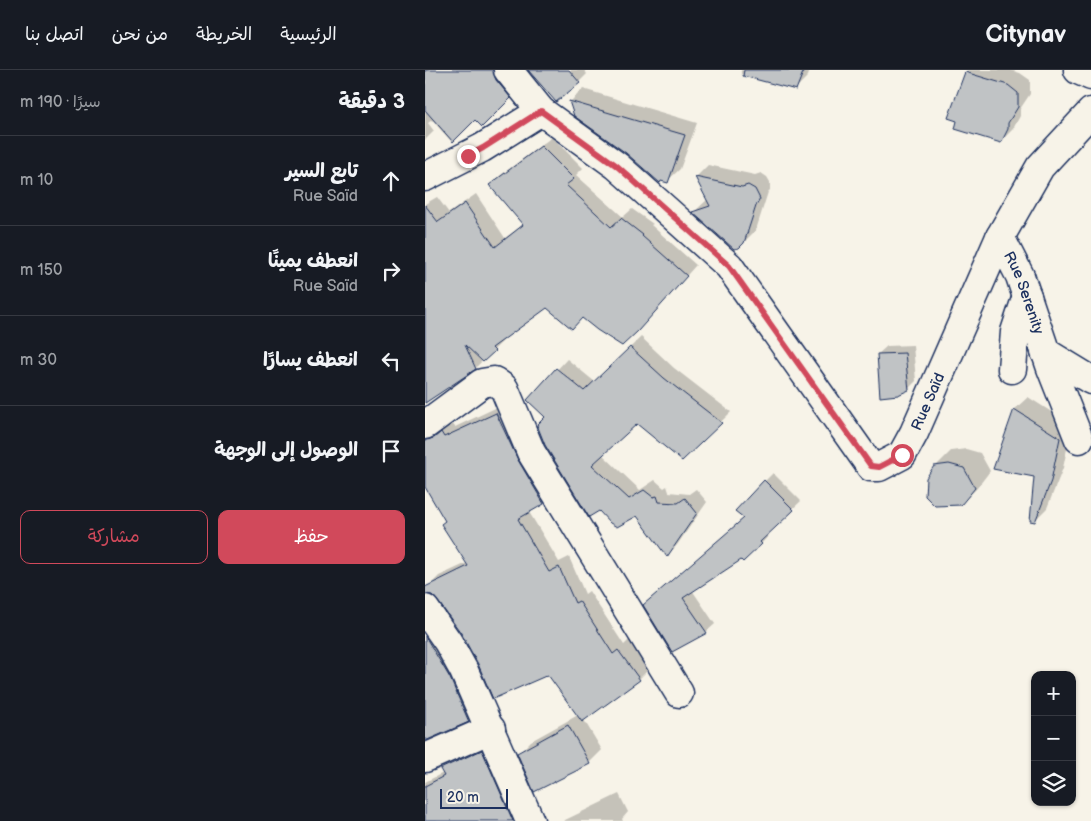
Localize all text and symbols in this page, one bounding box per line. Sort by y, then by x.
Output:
text: Citynav [986,20,1066,49]
text: اتصل بنا [25,24,84,45]
text: من نحن [112,24,168,45]
text: الخريطة [196,24,252,45]
text: الرئيسية [280,24,337,45]
text: 3 دقيقة [339,89,405,114]
text: سيرًا · 190 m [20,93,101,112]
route end [457,145,480,168]
text: تابع السير [285,160,358,183]
icon: ahead [377,167,405,195]
text: 10 m [20,171,53,190]
text: Rue Saïd [293,187,358,206]
street label: Rue Serenity [999,248,1048,337]
text: انعطف يمينًا [268,250,358,273]
icon: right [377,257,405,285]
text: 150 m [20,261,62,280]
text: Rue Saïd [293,277,358,296]
icon: left [377,347,405,375]
text: انعطف يسارًا [263,349,358,372]
text: 30 m [20,351,57,370]
street label: Rue Saïd [907,370,949,434]
icon: arrive [377,437,405,465]
text: الوصول إلى الوجهة [214,439,358,462]
route start [891,444,914,467]
button: مشاركة [20,510,208,564]
button: حفظ [218,510,405,564]
map controls [1031,671,1076,806]
button: + [1031,671,1076,716]
button: − [1031,716,1076,761]
button: layers [1031,761,1076,806]
scale bar [440,786,507,809]
text: 20 m [447,789,479,806]

